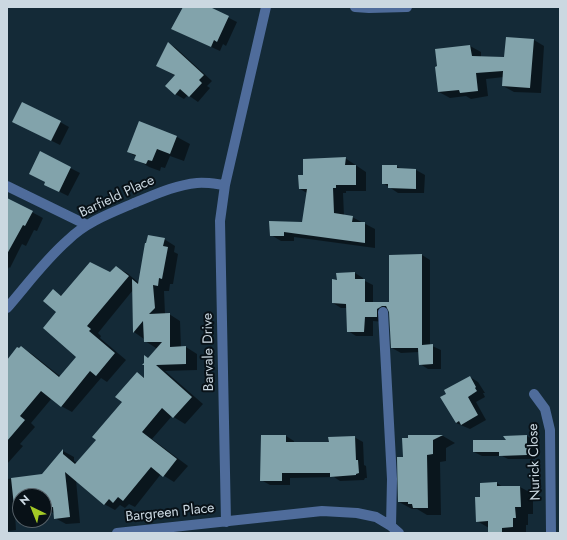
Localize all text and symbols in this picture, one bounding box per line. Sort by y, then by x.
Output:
street label: Barfield Place [77,172,157,222]
street label: Barvale Drive [200,313,218,391]
street label: Nurick Close [525,423,545,501]
north arrow [12,488,52,528]
text: N [16,491,33,509]
street label: Bargreen Place [125,500,215,526]

